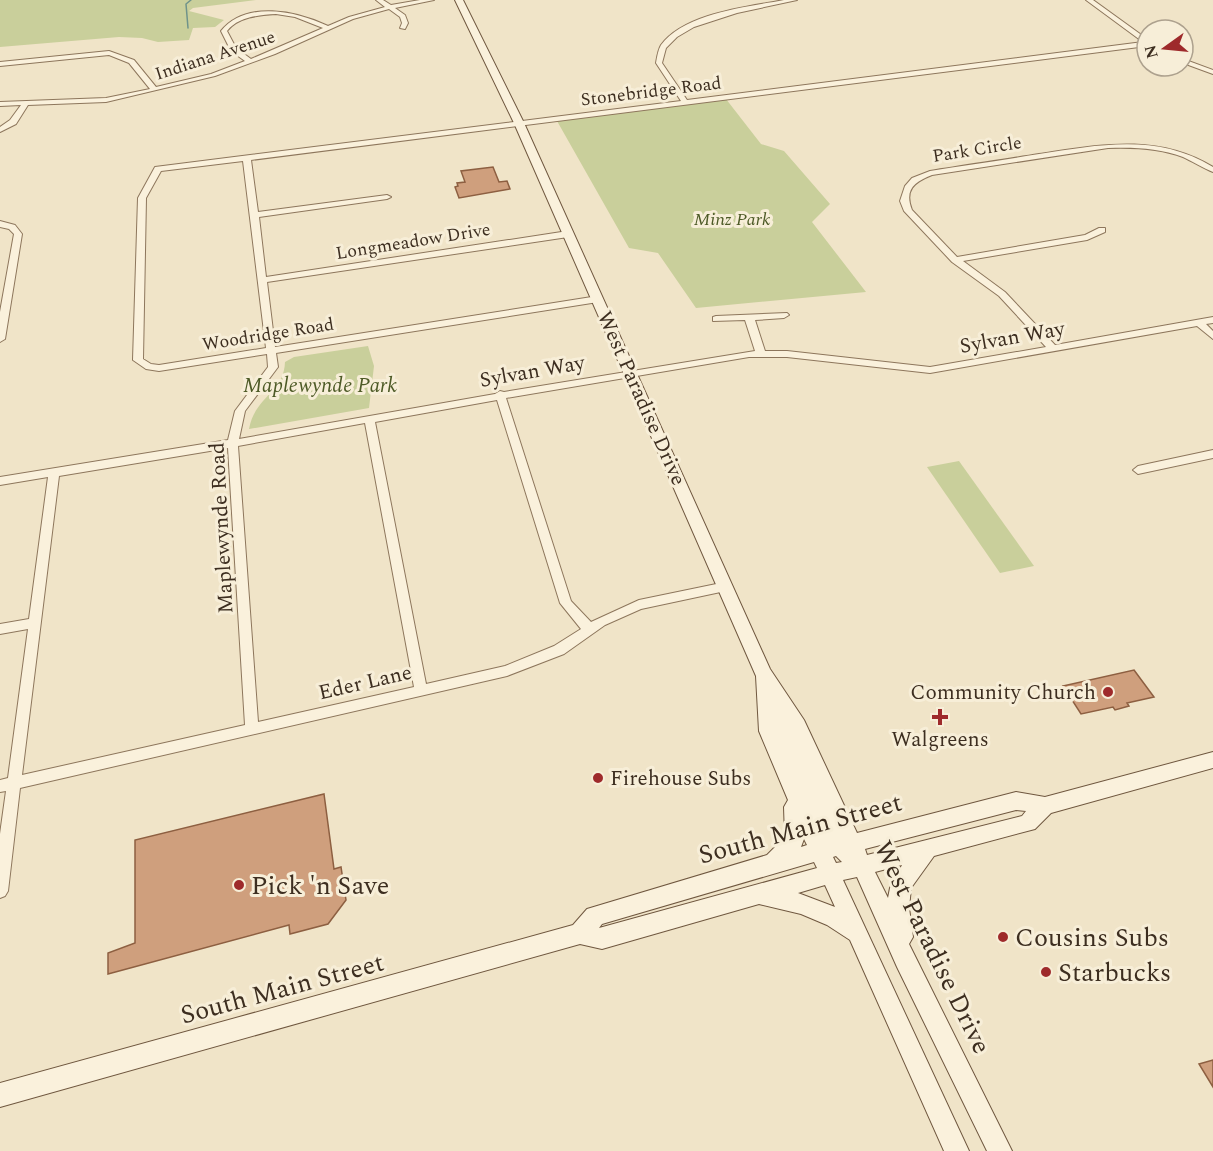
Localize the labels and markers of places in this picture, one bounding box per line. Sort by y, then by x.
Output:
place label: Community Church [910,677,1096,709]
marker: Community Church [1101,685,1115,699]
marker: Walgreens [933,710,947,724]
place label: Walgreens [891,724,989,756]
place label: Firehouse Subs [610,763,751,795]
marker: Firehouse Subs [591,771,605,785]
place label: Pick 'n Save [251,866,389,906]
marker: Pick 'n Save [232,878,246,892]
place label: Cousins Subs [1015,918,1169,958]
marker: Cousins Subs [996,930,1010,944]
place label: Starbucks [1058,953,1171,993]
marker: Starbucks [1039,965,1053,979]

